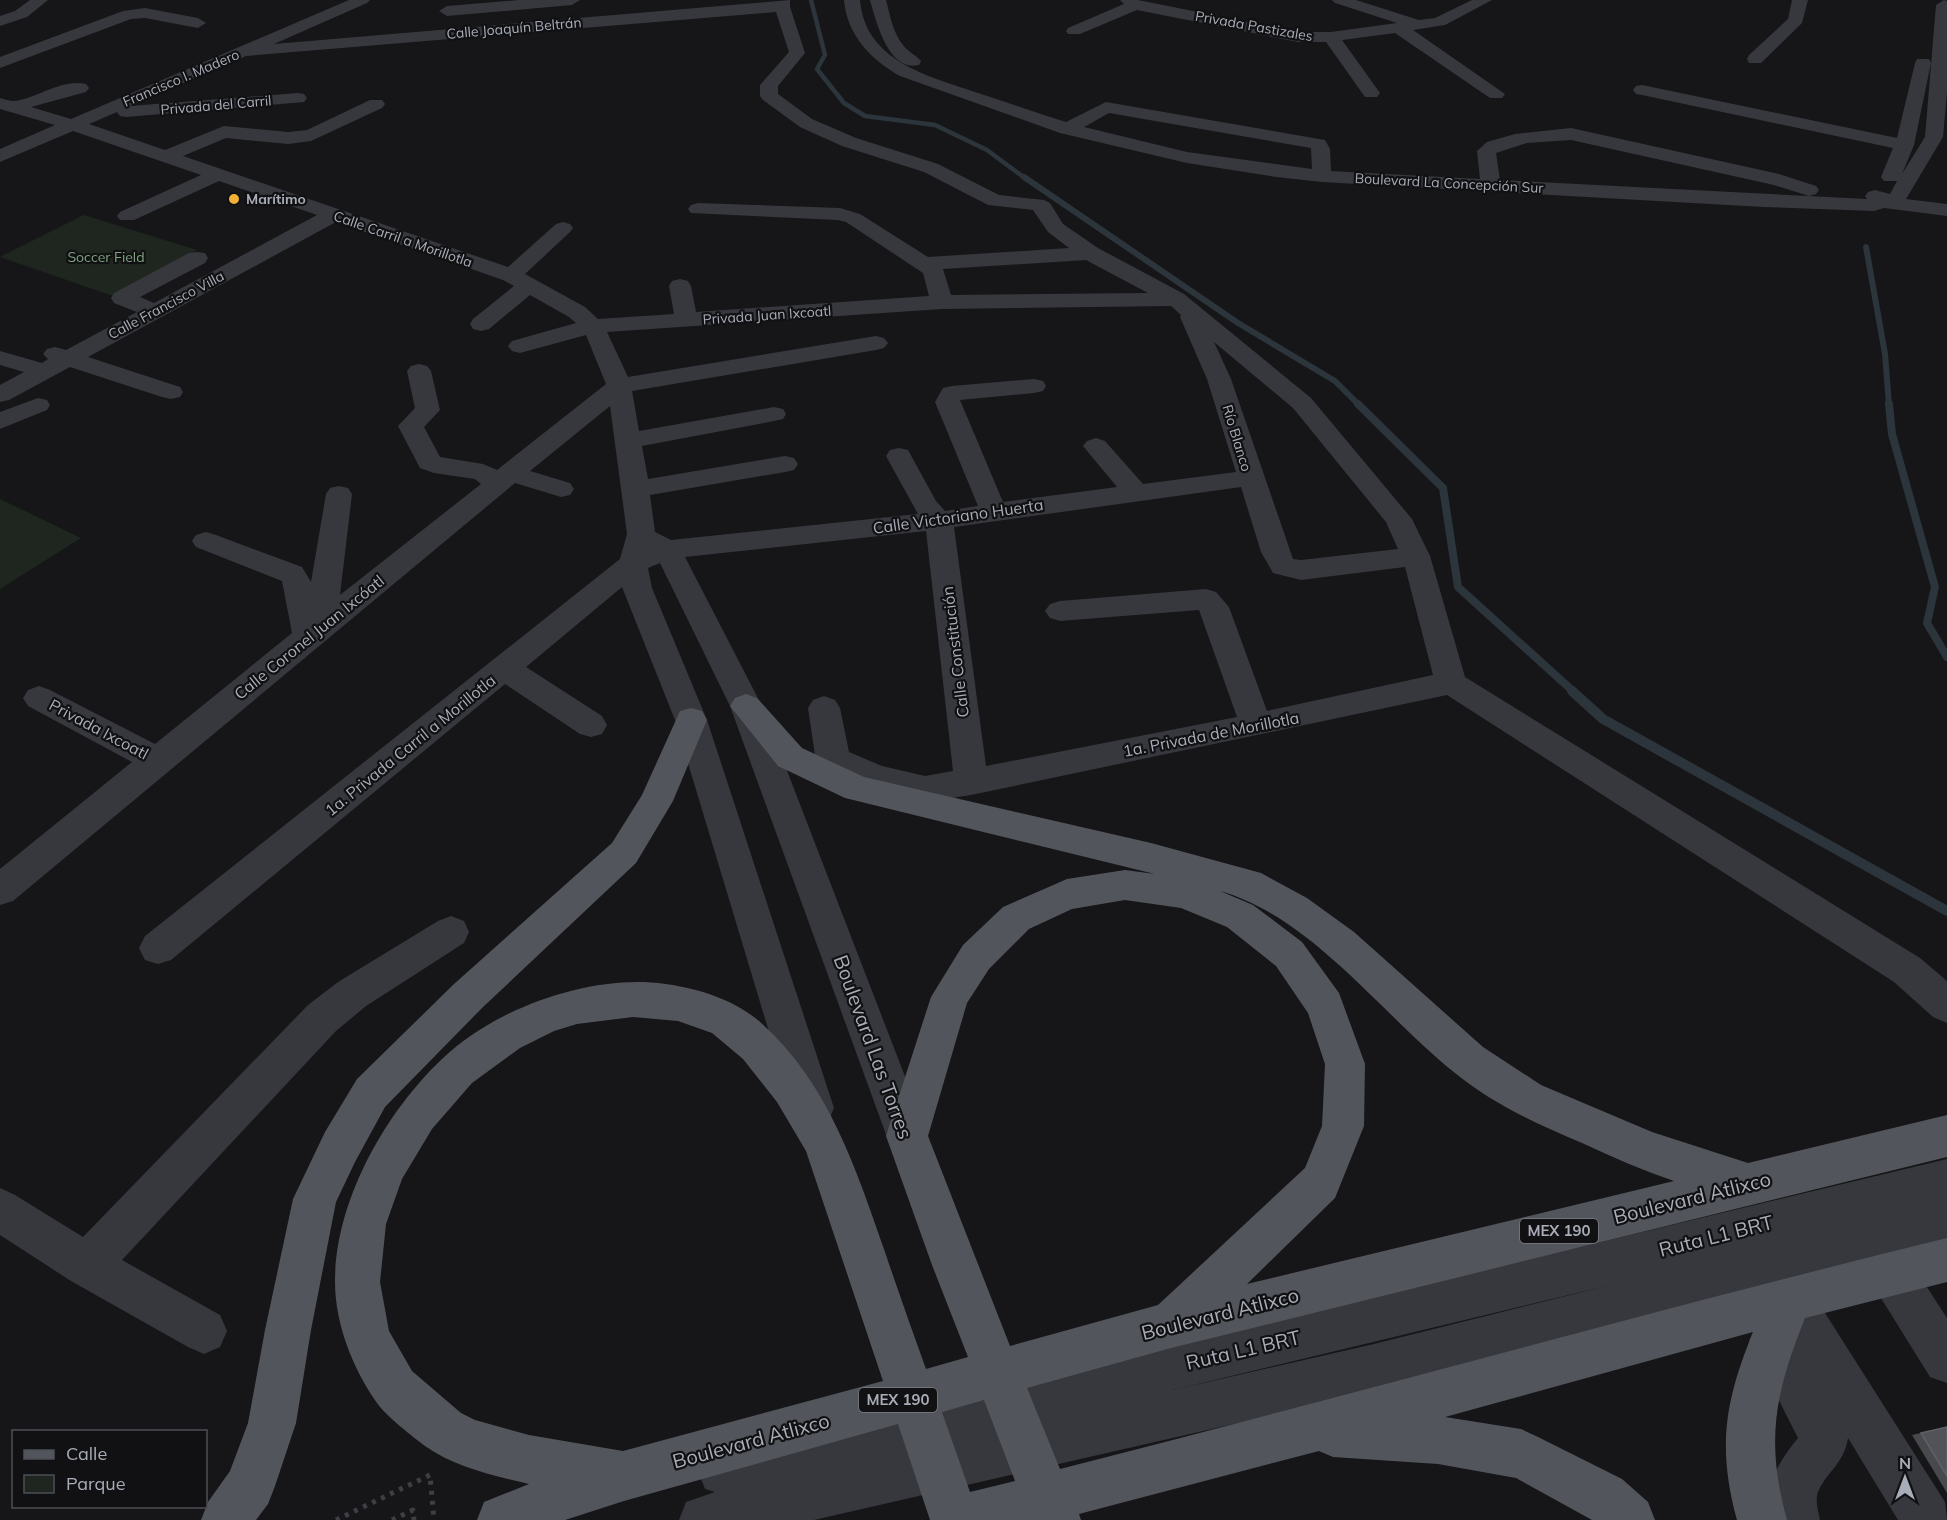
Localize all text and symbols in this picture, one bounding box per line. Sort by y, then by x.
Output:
street label: Privada Pastizales [1194,7,1314,45]
street label: Calle Joaquín Beltrán [446,13,582,43]
street label: Francisco I. Madero [120,45,242,111]
street label: Privada del Carril [160,91,272,119]
street label: Boulevard La Concepción Sur [1354,169,1545,197]
place label: Marítimo [246,190,306,208]
marker: Marítimo [227,192,241,206]
street label: Calle Carril a Morillotla [331,207,475,271]
park label: Soccer Field [67,248,145,266]
street label: Calle Francisco Villa [105,267,227,343]
street label: Privada Juan Ixcoatl [702,302,832,328]
street label: Río Blanco [1218,402,1256,474]
street label: Calle Victoriano Huerta [872,494,1044,538]
street label: Calle Coronel Juan Ixcóatl [230,570,388,704]
street label: Calle Constitución [937,585,973,719]
street label: 1a. Privada Carril a Morillotla [321,670,499,820]
street label: Privada Ixcoatl [46,694,152,764]
street label: 1a. Privada de Morillotla [1121,707,1301,761]
street label: Boulevard Las Torres [829,951,918,1142]
street label: Boulevard Atlixco [1611,1166,1773,1229]
street label: Ruta L1 BRT [1656,1209,1776,1262]
road number: MEX 190 [1520,1219,1598,1243]
street label: Boulevard Atlixco [1139,1282,1301,1345]
street label: Ruta L1 BRT [1183,1324,1303,1375]
road number: MEX 190 [859,1388,937,1412]
street label: Boulevard Atlixco [670,1408,832,1473]
legend [12,1430,207,1508]
text: Calle [66,1442,107,1465]
north arrow [1875,1448,1935,1508]
text: N [1899,1453,1911,1473]
text: Parque [66,1472,125,1495]

